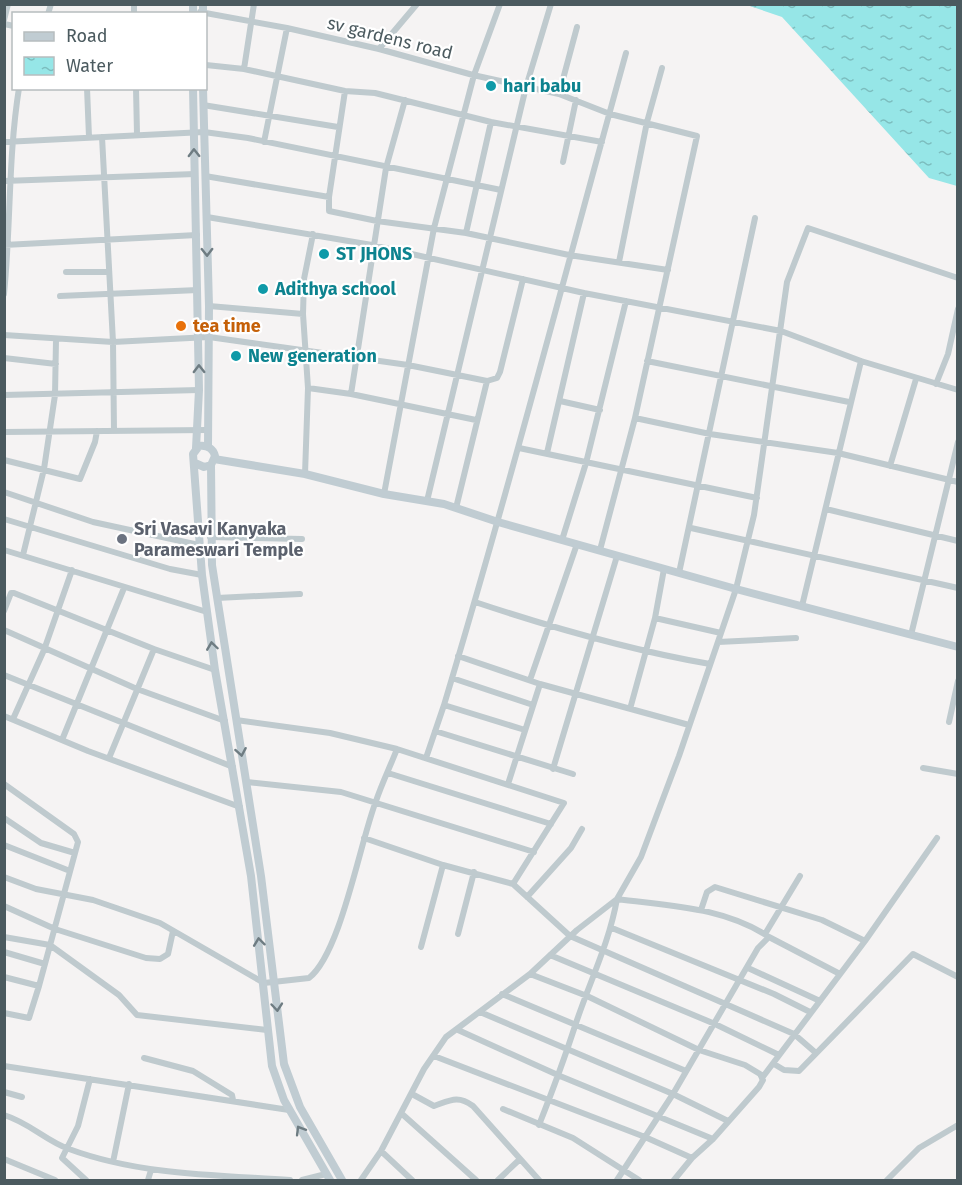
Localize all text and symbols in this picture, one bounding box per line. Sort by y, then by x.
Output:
legend [12,12,207,90]
street label: sv gardens road [325,12,455,64]
text: Road [66,25,108,47]
text: Water [66,55,113,77]
place label: hari babu [503,75,581,97]
marker: hari babu [484,79,498,93]
one-way arrow [188,148,201,157]
place label: ST JHONS [336,243,412,265]
one-way arrow [201,247,214,256]
marker: ST JHONS [317,247,331,261]
place label: Adithya school [274,278,397,300]
marker: Adithya school [256,282,270,296]
place label: tea time [193,315,261,337]
marker: tea time [174,319,188,333]
place label: New generation [248,345,377,367]
marker: New generation [229,349,243,363]
one-way arrow [193,364,205,373]
place label: Sri Vasavi Kanyaka Parameswari Temple [134,518,303,561]
marker: Sri Vasavi Kanyaka Parameswari Temple [115,532,129,546]
one-way arrow [206,641,218,650]
one-way arrow [235,747,247,757]
one-way arrow [253,937,266,947]
one-way arrow [270,1003,283,1012]
one-way arrow [296,1126,308,1136]

